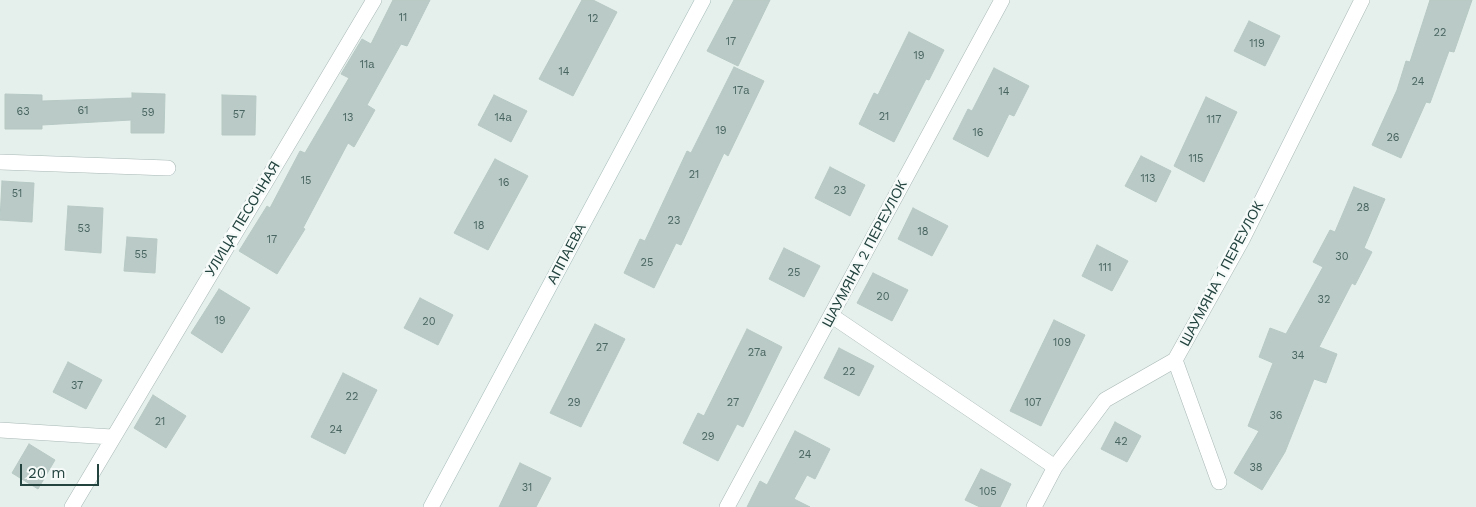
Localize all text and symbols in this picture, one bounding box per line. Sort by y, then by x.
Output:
house number: 11 [399,11,407,25]
house number: 12 [588,12,598,26]
house number: 22 [1434,26,1446,40]
house number: 17 [726,35,736,49]
house number: 119 [1249,37,1265,51]
house number: 19 [913,49,925,63]
house number: 11а [360,58,374,72]
house number: 14 [558,65,570,79]
house number: 24 [1412,75,1424,89]
house number: 17а [733,84,749,98]
house number: 14 [998,85,1010,99]
house number: 61 [78,104,88,118]
house number: 63 [16,105,30,119]
house number: 59 [141,106,155,120]
house number: 57 [233,108,245,122]
house number: 21 [879,110,889,124]
house number: 13 [343,111,353,125]
house number: 14а [494,111,512,125]
house number: 117 [1207,113,1221,127]
house number: 19 [715,124,727,138]
house number: 16 [973,126,983,140]
house number: 26 [1386,131,1400,145]
house number: 115 [1189,152,1203,166]
street label: УЛИЦА ПЕСОЧНАЯ [202,159,284,279]
house number: 21 [689,168,699,182]
house number: 113 [1141,172,1155,186]
house number: 15 [301,174,311,188]
house number: 16 [499,176,509,190]
street label: ШАУМЯНА 2 ПЕРЕУЛОК [819,178,911,330]
house number: 23 [834,184,846,198]
house number: 51 [12,187,22,201]
street label: ШАУМЯНА 1 ПЕРЕУЛОК [1177,199,1267,349]
house number: 28 [1356,201,1370,215]
house number: 23 [668,214,680,228]
house number: 18 [473,219,485,233]
street label: АППАЕВА [544,221,590,287]
house number: 53 [78,222,90,236]
house number: 18 [917,225,929,239]
house number: 17 [267,233,277,247]
house number: 55 [135,248,147,262]
house number: 30 [1335,250,1349,264]
house number: 25 [641,256,653,270]
house number: 111 [1099,261,1111,275]
house number: 25 [788,266,800,280]
house number: 20 [876,290,890,304]
house number: 32 [1318,293,1330,307]
house number: 19 [214,314,226,328]
house number: 20 [422,315,436,329]
house number: 109 [1053,336,1071,350]
house number: 27 [596,341,608,355]
house number: 27а [748,346,766,360]
house number: 34 [1291,349,1305,363]
house number: 22 [843,365,855,379]
house number: 37 [71,379,83,393]
house number: 22 [346,390,358,404]
house number: 29 [567,396,581,410]
house number: 27 [727,396,739,410]
house number: 107 [1024,396,1042,410]
house number: 36 [1269,409,1283,423]
house number: 21 [155,415,165,429]
house number: 24 [330,423,342,437]
house number: 29 [701,430,715,444]
house number: 42 [1114,435,1128,449]
house number: 24 [799,448,811,462]
scale bar [22,454,101,486]
house number: 38 [1249,461,1263,475]
text: 20 m [28,464,66,482]
house number: 31 [522,481,532,495]
house number: 105 [979,485,997,499]

